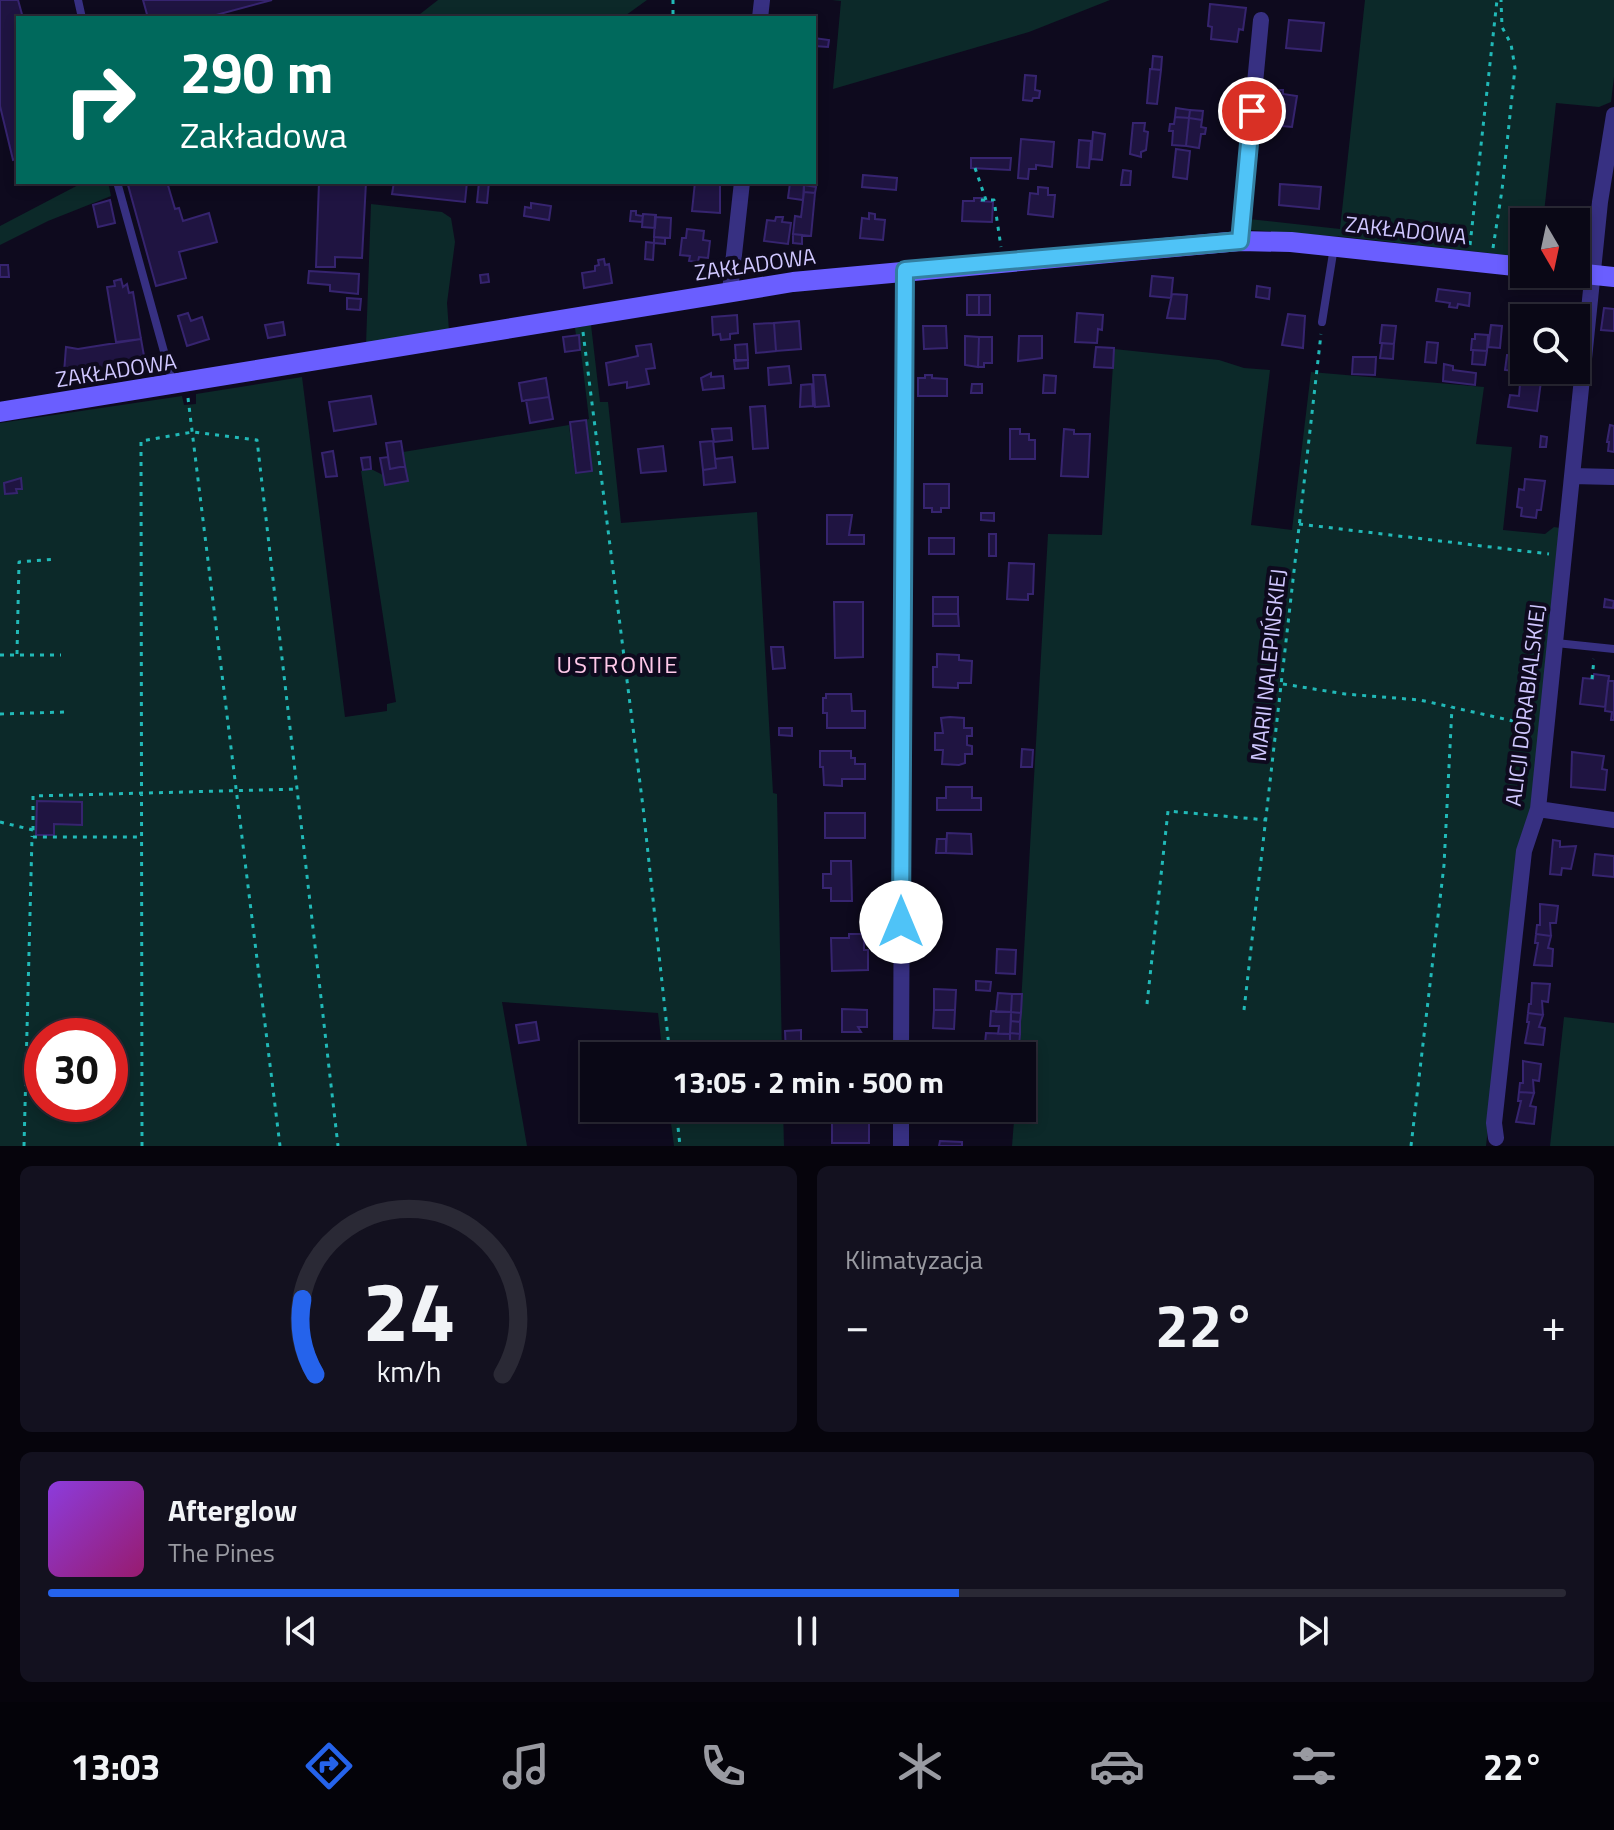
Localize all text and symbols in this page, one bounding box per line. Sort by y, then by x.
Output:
text: 290 m [180,30,333,115]
icon: right [48,48,152,152]
pin [1218,77,1286,145]
icon: arrive [1230,89,1274,133]
text: Zakładowa [180,107,347,162]
street label: ZAKŁADOWA [1344,207,1468,253]
north arrow [1510,208,1590,288]
map controls [1510,208,1590,384]
street label: ZAKŁADOWA [692,239,818,289]
button: search [1510,304,1590,384]
street label: ZAKŁADOWA [53,344,179,396]
street label: MARII NALEPIŃSKIEJ [1241,567,1295,763]
street label: ALICJI DORABIALSKIEJ [1496,602,1554,808]
district label: USTRONIE [556,646,680,682]
position arrow [859,880,943,964]
speed limit sign: 30 [24,1018,128,1122]
text: 13:05 · 2 min · 500 m [672,1059,944,1105]
text: Klimatyzacja [845,1240,983,1279]
text: 24 [362,1247,455,1373]
text: 22° [1155,1279,1256,1370]
text: − [845,1291,870,1358]
text: + [1541,1291,1566,1358]
text: km/h [376,1350,441,1393]
text: Afterglow [168,1487,297,1533]
text: The Pines [168,1533,275,1572]
icon: previous [279,1609,323,1653]
icon: pause [785,1609,829,1653]
icon: next [1291,1609,1335,1653]
icon: directions [301,1738,357,1794]
icon: music [498,1738,554,1794]
icon: phone [695,1738,751,1794]
icon: climate [892,1738,948,1794]
icon: car [1089,1738,1145,1794]
icon: filters [1286,1738,1342,1794]
text: 13:03 [70,1739,160,1794]
text: 22° [1483,1739,1543,1794]

